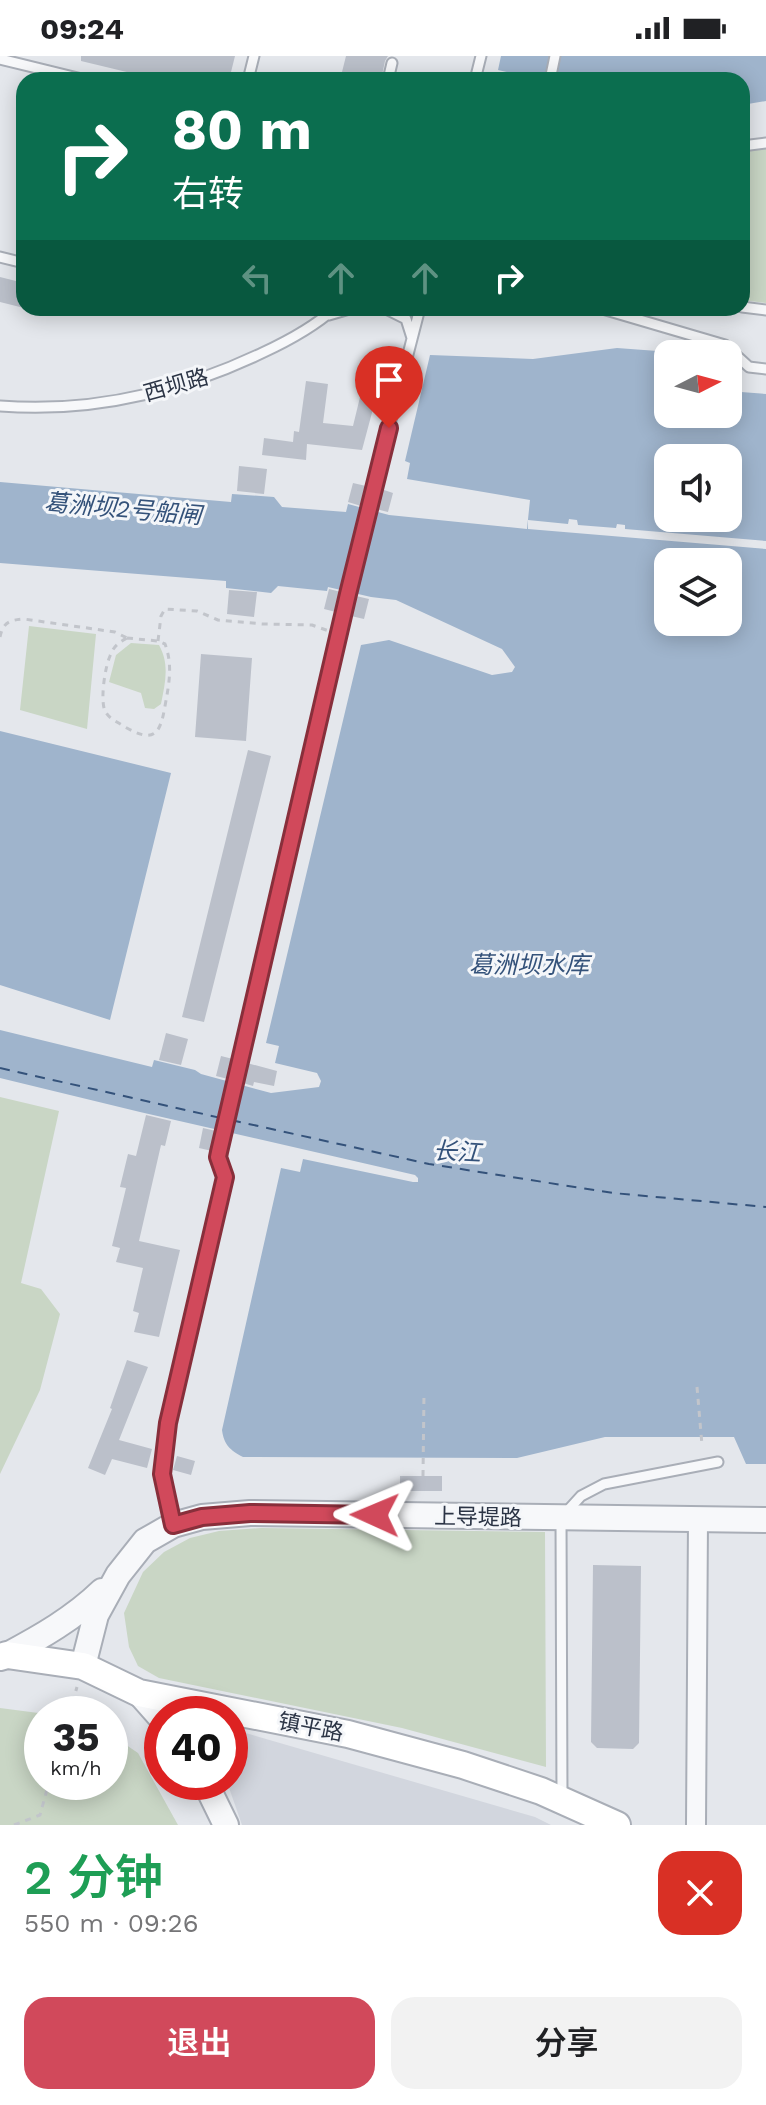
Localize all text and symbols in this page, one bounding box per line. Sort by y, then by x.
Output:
text: 09:24 [40,11,124,46]
text: 80 m [172,97,312,163]
icon: right [40,104,144,208]
text: 右转 [172,173,244,215]
icon: left [235,256,279,300]
icon: ahead [319,256,363,300]
icon: ahead [403,256,447,300]
icon: right [487,256,531,300]
north arrow [654,340,742,428]
map controls [654,340,742,636]
pin [355,346,423,428]
icon: arrive [367,358,411,402]
street label: 西坝路 [141,364,211,406]
button: sound [654,444,742,532]
water label: 葛洲坝2号船闸 [43,488,206,530]
button: layers [654,548,742,636]
water label: 葛洲坝水库 [469,951,593,979]
water label: 长江 [432,1137,485,1167]
position arrow [333,1473,417,1557]
street label: 上导堤路 [434,1504,522,1530]
speed limit sign: 40 [144,1696,248,1800]
street label: 镇平路 [276,1708,346,1746]
text: 35 [52,1714,100,1761]
text: km/h [50,1756,102,1780]
text: 2 分钟 [24,1849,163,1906]
button: close [658,1851,742,1935]
text: 550 m · 09:26 [24,1908,199,1938]
button: 退出 [24,1997,375,2089]
button: 分享 [391,1997,742,2089]

